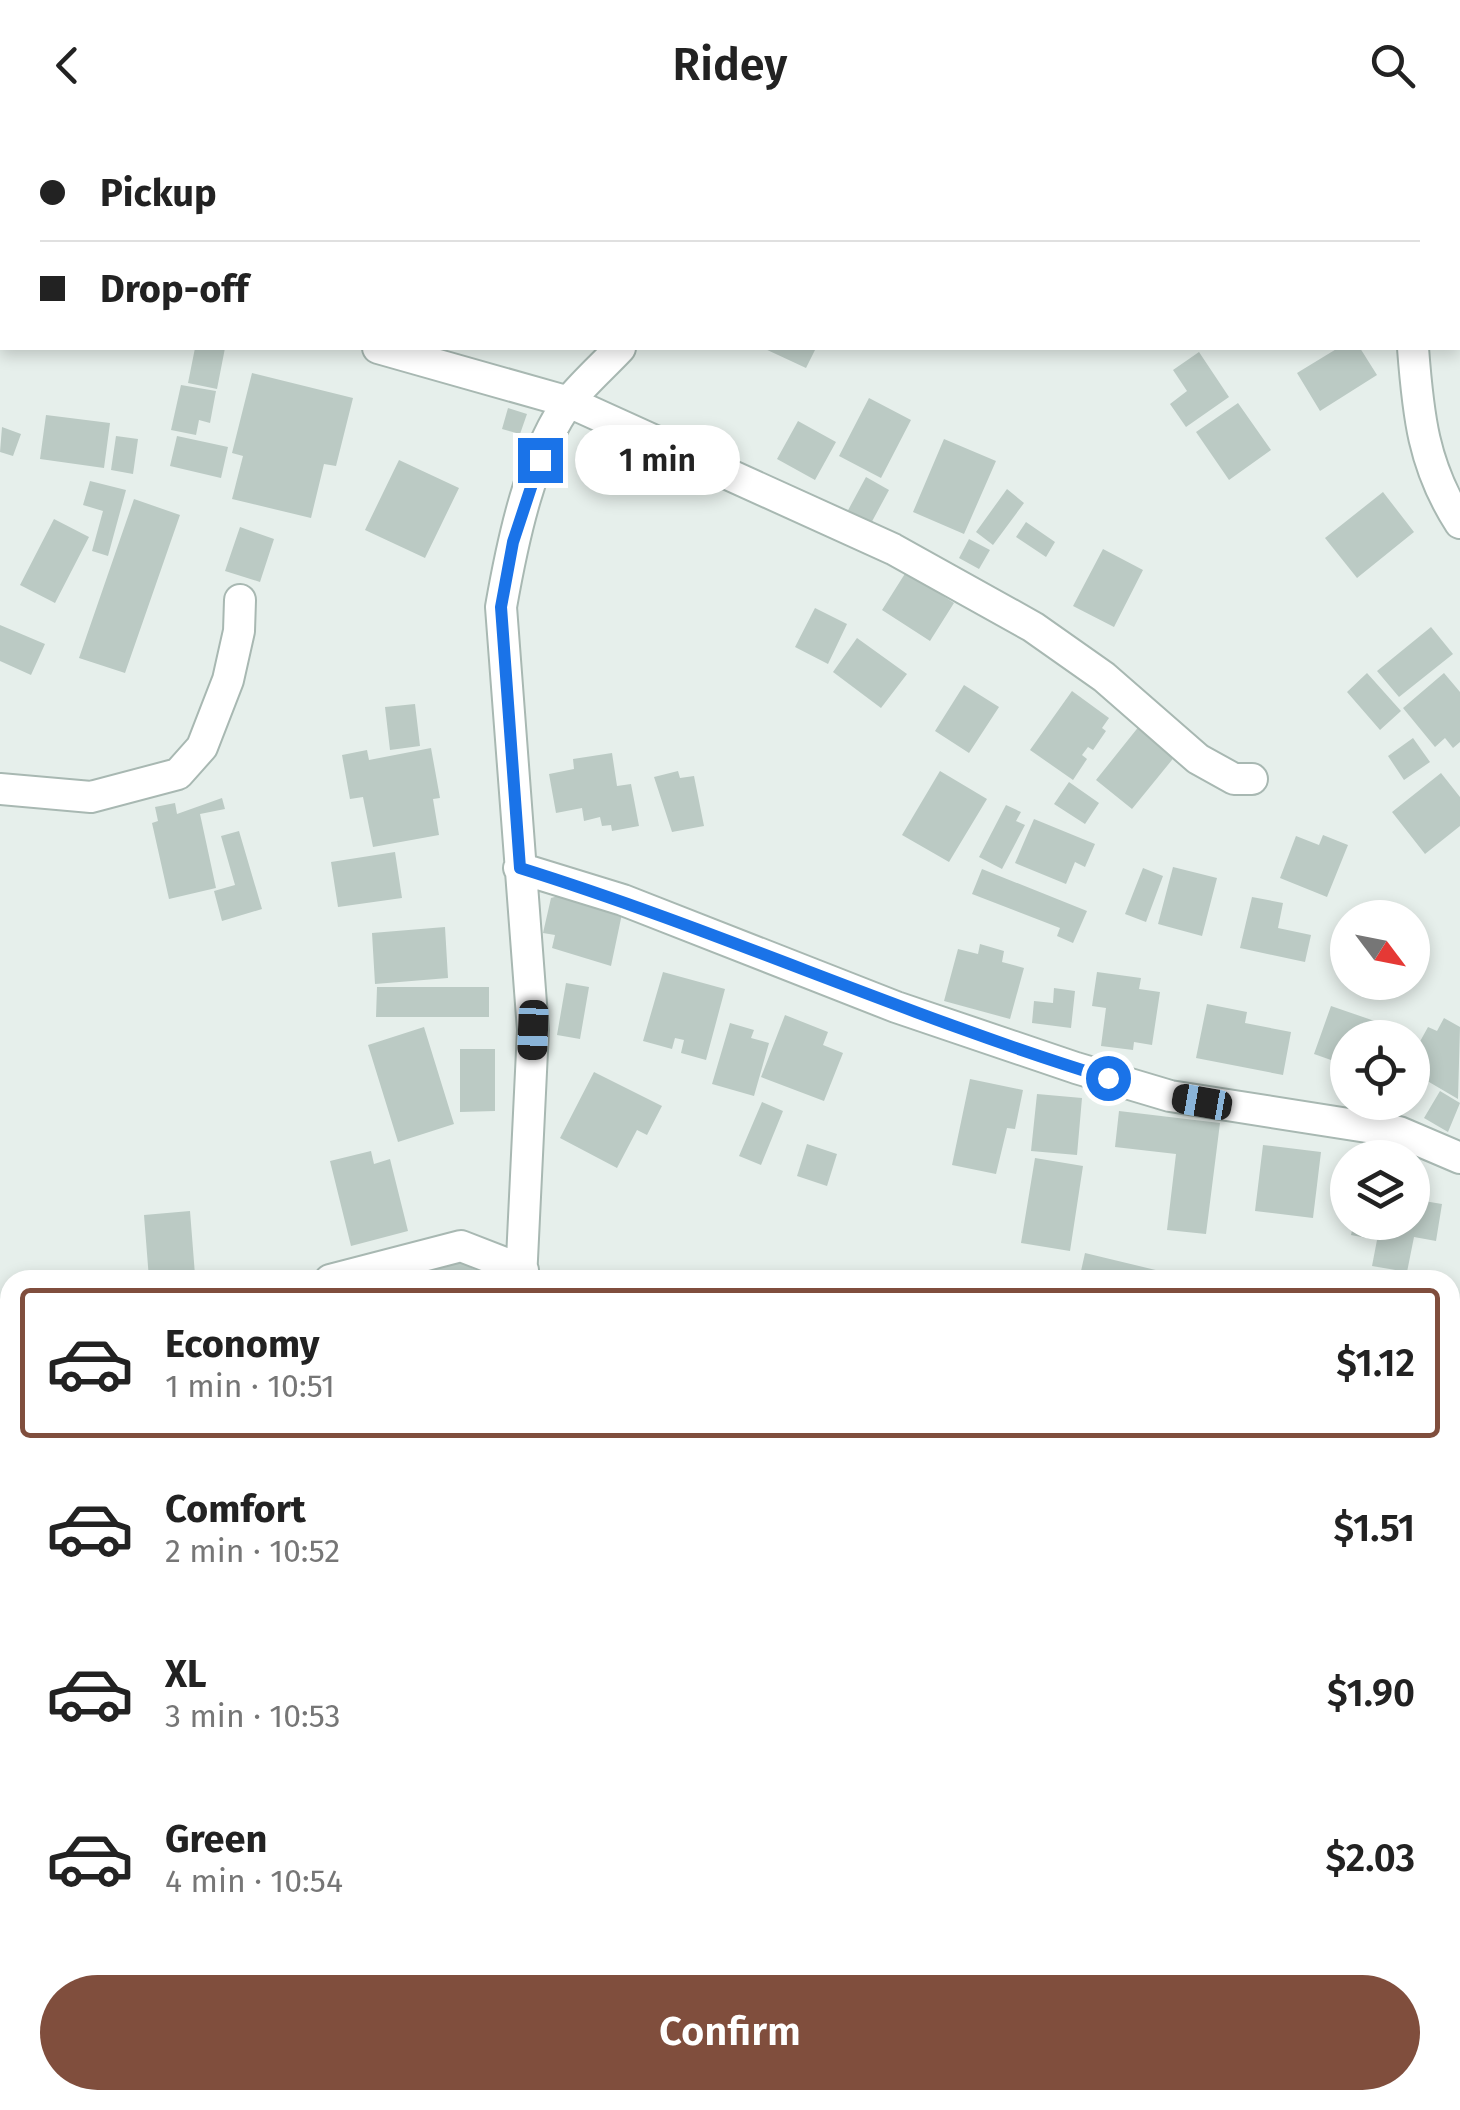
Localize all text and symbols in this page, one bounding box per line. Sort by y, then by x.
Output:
icon: back [40,38,95,93]
text: Ridey [673,38,787,92]
icon: search [1365,38,1420,93]
text: Pickup [100,170,217,216]
text: Drop-off [100,266,248,312]
callout: 1 min [575,425,740,495]
route end [518,438,563,483]
text: 1 min [619,441,696,479]
north arrow [1330,900,1430,1000]
map controls [1330,900,1430,1240]
car [517,999,549,1061]
button: locate [1330,1020,1430,1120]
route start [1086,1056,1131,1101]
car [1170,1082,1234,1122]
button: layers [1330,1140,1430,1240]
icon: car [45,1318,135,1408]
text: Economy [165,1321,320,1367]
text: $1.12 [1336,1340,1415,1386]
text: 1 min · 10:51 [165,1367,335,1405]
icon: car [45,1483,135,1573]
text: Comfort [165,1486,306,1532]
text: $1.51 [1333,1505,1415,1551]
text: 2 min · 10:52 [165,1532,340,1570]
icon: car [45,1648,135,1738]
text: XL [165,1651,207,1697]
text: $1.90 [1327,1670,1415,1716]
text: 3 min · 10:53 [165,1697,341,1735]
icon: car [45,1813,135,1903]
text: Green [165,1816,268,1862]
text: $2.03 [1325,1835,1415,1881]
text: 4 min · 10:54 [165,1862,343,1900]
button: Confirm [40,1975,1420,2090]

